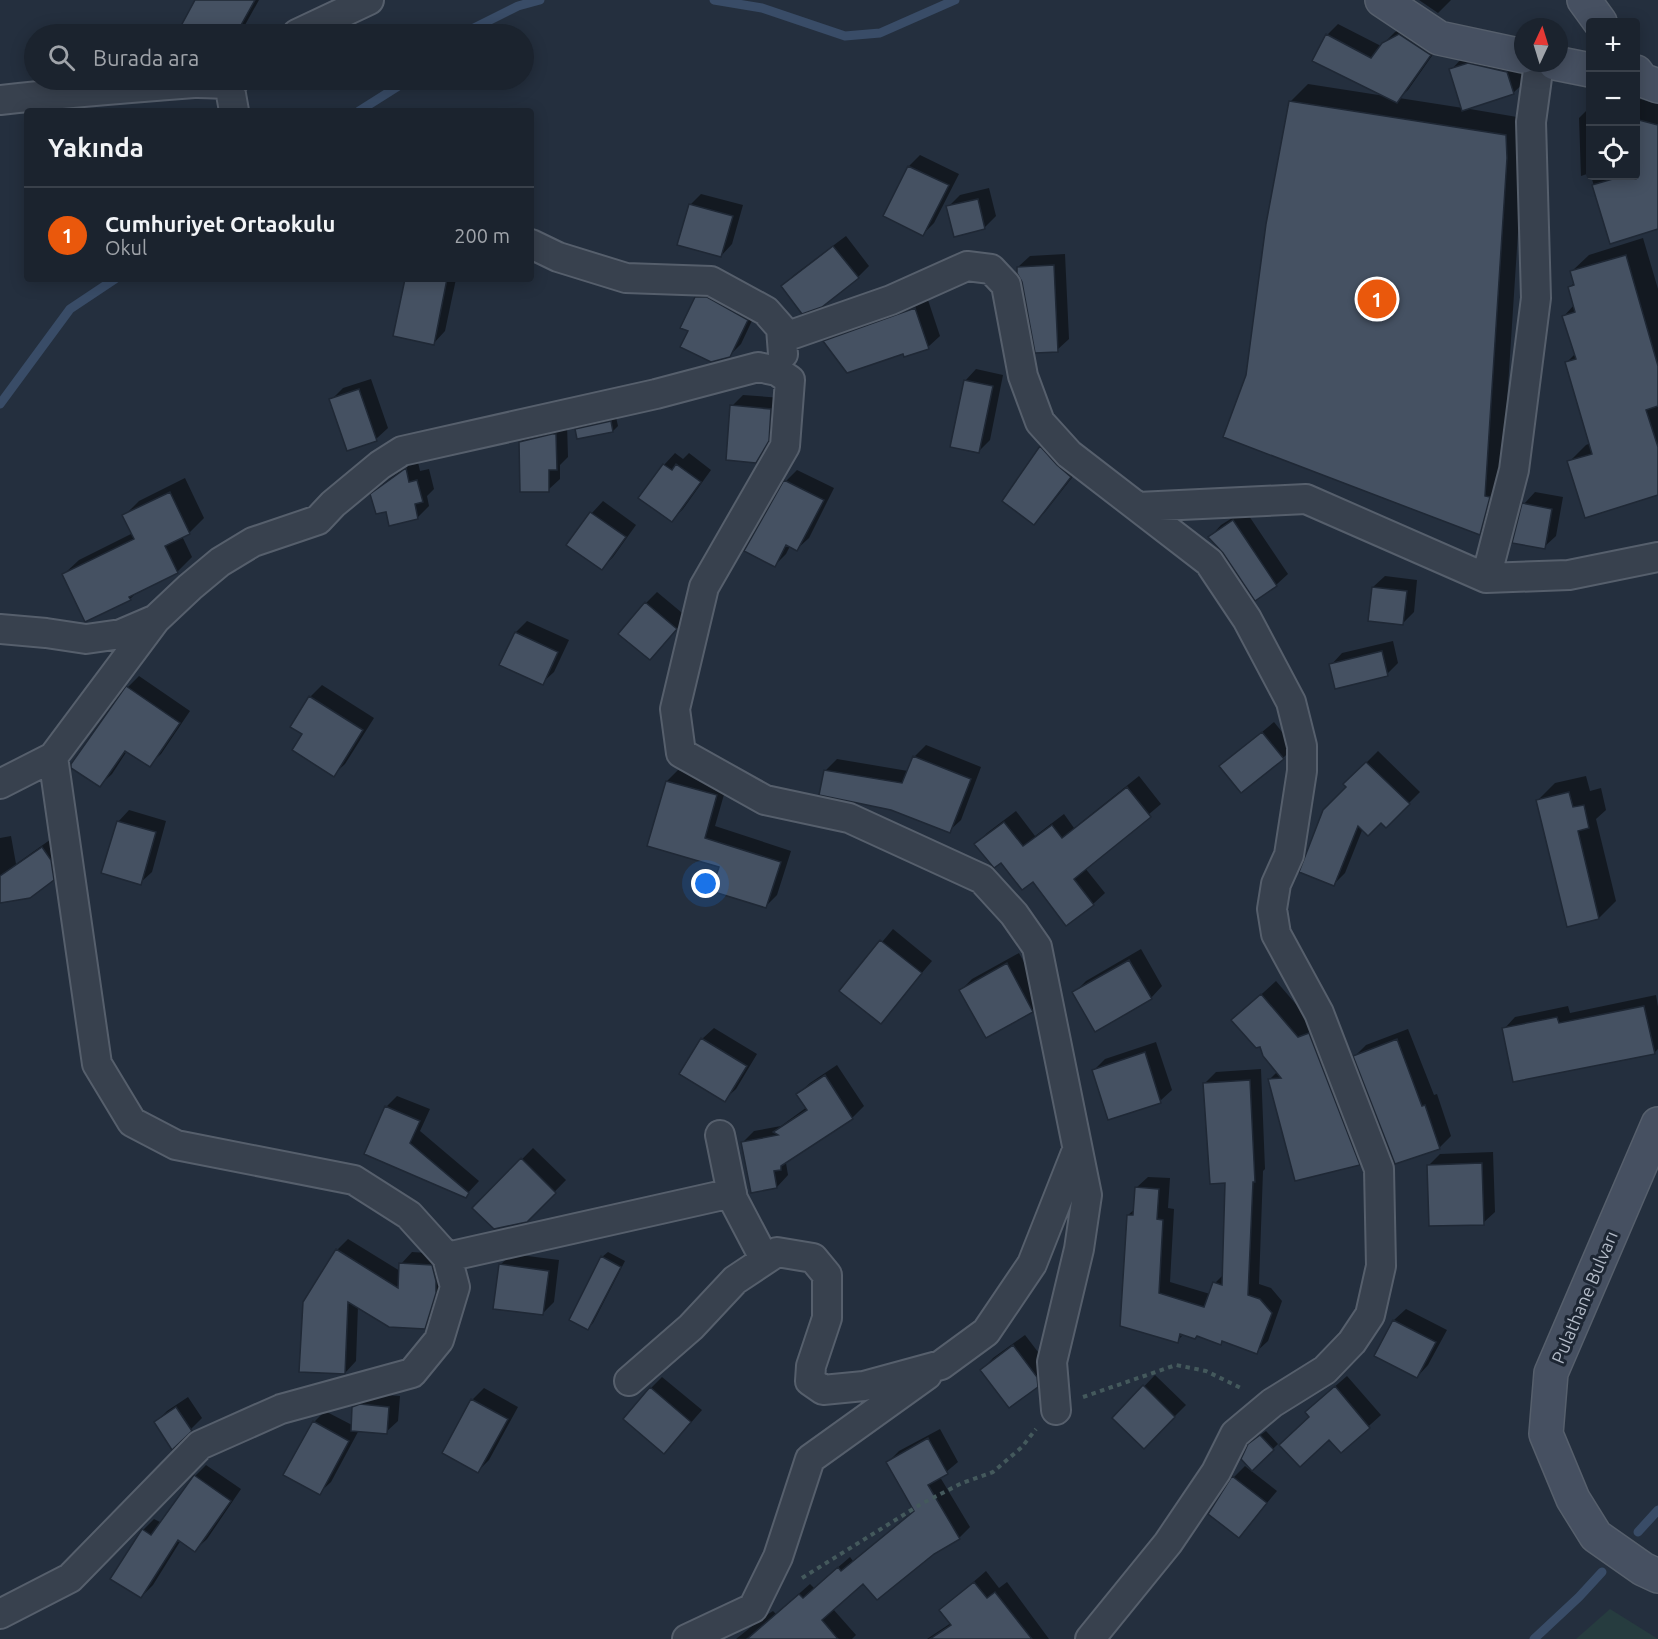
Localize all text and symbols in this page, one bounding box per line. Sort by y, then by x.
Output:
north arrow [1514,18,1568,72]
map controls [1586,18,1640,180]
button: + [1586,18,1640,72]
search box [24,24,534,90]
icon: search [45,41,78,74]
text: Burada ara [93,45,199,70]
button: − [1586,72,1640,126]
button: locate [1586,126,1640,180]
text: Yakında [48,133,144,162]
text: Cumhuriyet Ortaokulu [105,211,335,236]
text: 1 [62,224,73,247]
text: 200 m [454,224,510,247]
text: Okul [105,236,147,259]
pin: 1 [1358,276,1396,322]
your location [691,869,720,898]
street label: Pulathane Bulvarı [1547,1228,1621,1366]

